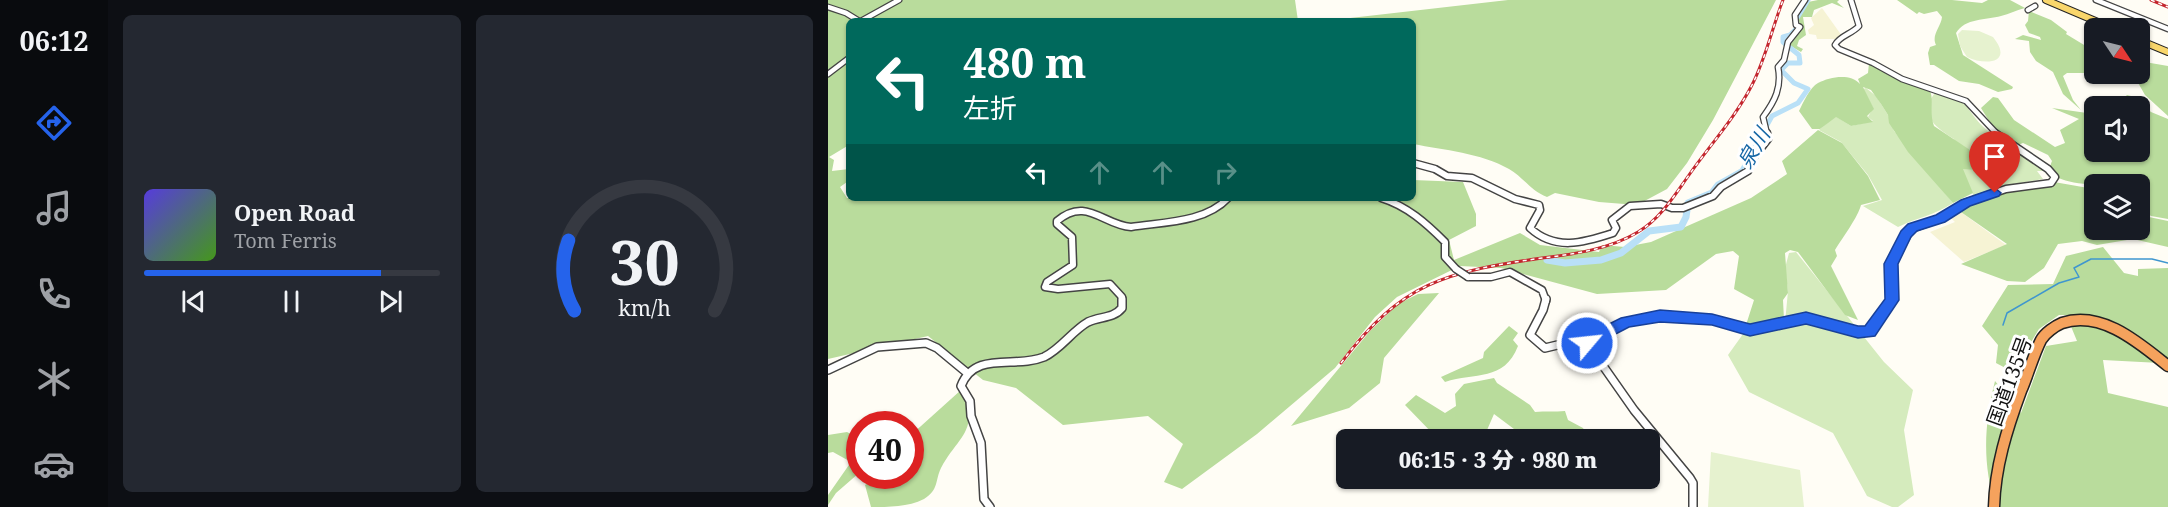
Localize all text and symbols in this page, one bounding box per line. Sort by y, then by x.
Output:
north arrow [2084,18,2150,84]
map controls [2084,18,2150,240]
text: 06:12 [19,22,89,59]
text: 480 m [963,33,1087,90]
icon: left [864,42,942,120]
text: 左折 [963,89,1017,126]
button: sound [2084,96,2150,162]
icon: directions [33,102,75,144]
water label: 泉川 [1730,121,1777,173]
pin [1969,131,2020,193]
icon: arrive [1978,140,2011,173]
icon: left [1020,156,1053,189]
icon: ahead [1083,156,1116,189]
icon: ahead [1146,156,1179,189]
icon: right [1209,156,1242,189]
button: layers [2084,174,2150,240]
icon: music [33,187,75,229]
text: Open Road [234,197,355,227]
text: 30 [609,218,680,303]
text: Tom Ferris [234,227,337,254]
icon: phone [33,273,75,315]
icon: previous [177,285,210,318]
icon: pause [275,285,308,318]
icon: next [374,285,407,318]
text: km/h [618,293,671,322]
position arrow [1555,311,1619,375]
street label: 国道135号 [1980,332,2038,430]
icon: climate [33,358,75,400]
speed limit sign: 40 [846,411,924,489]
icon: car [33,443,75,485]
text: 06:15 · 3 分 · 980 m [1399,444,1597,474]

